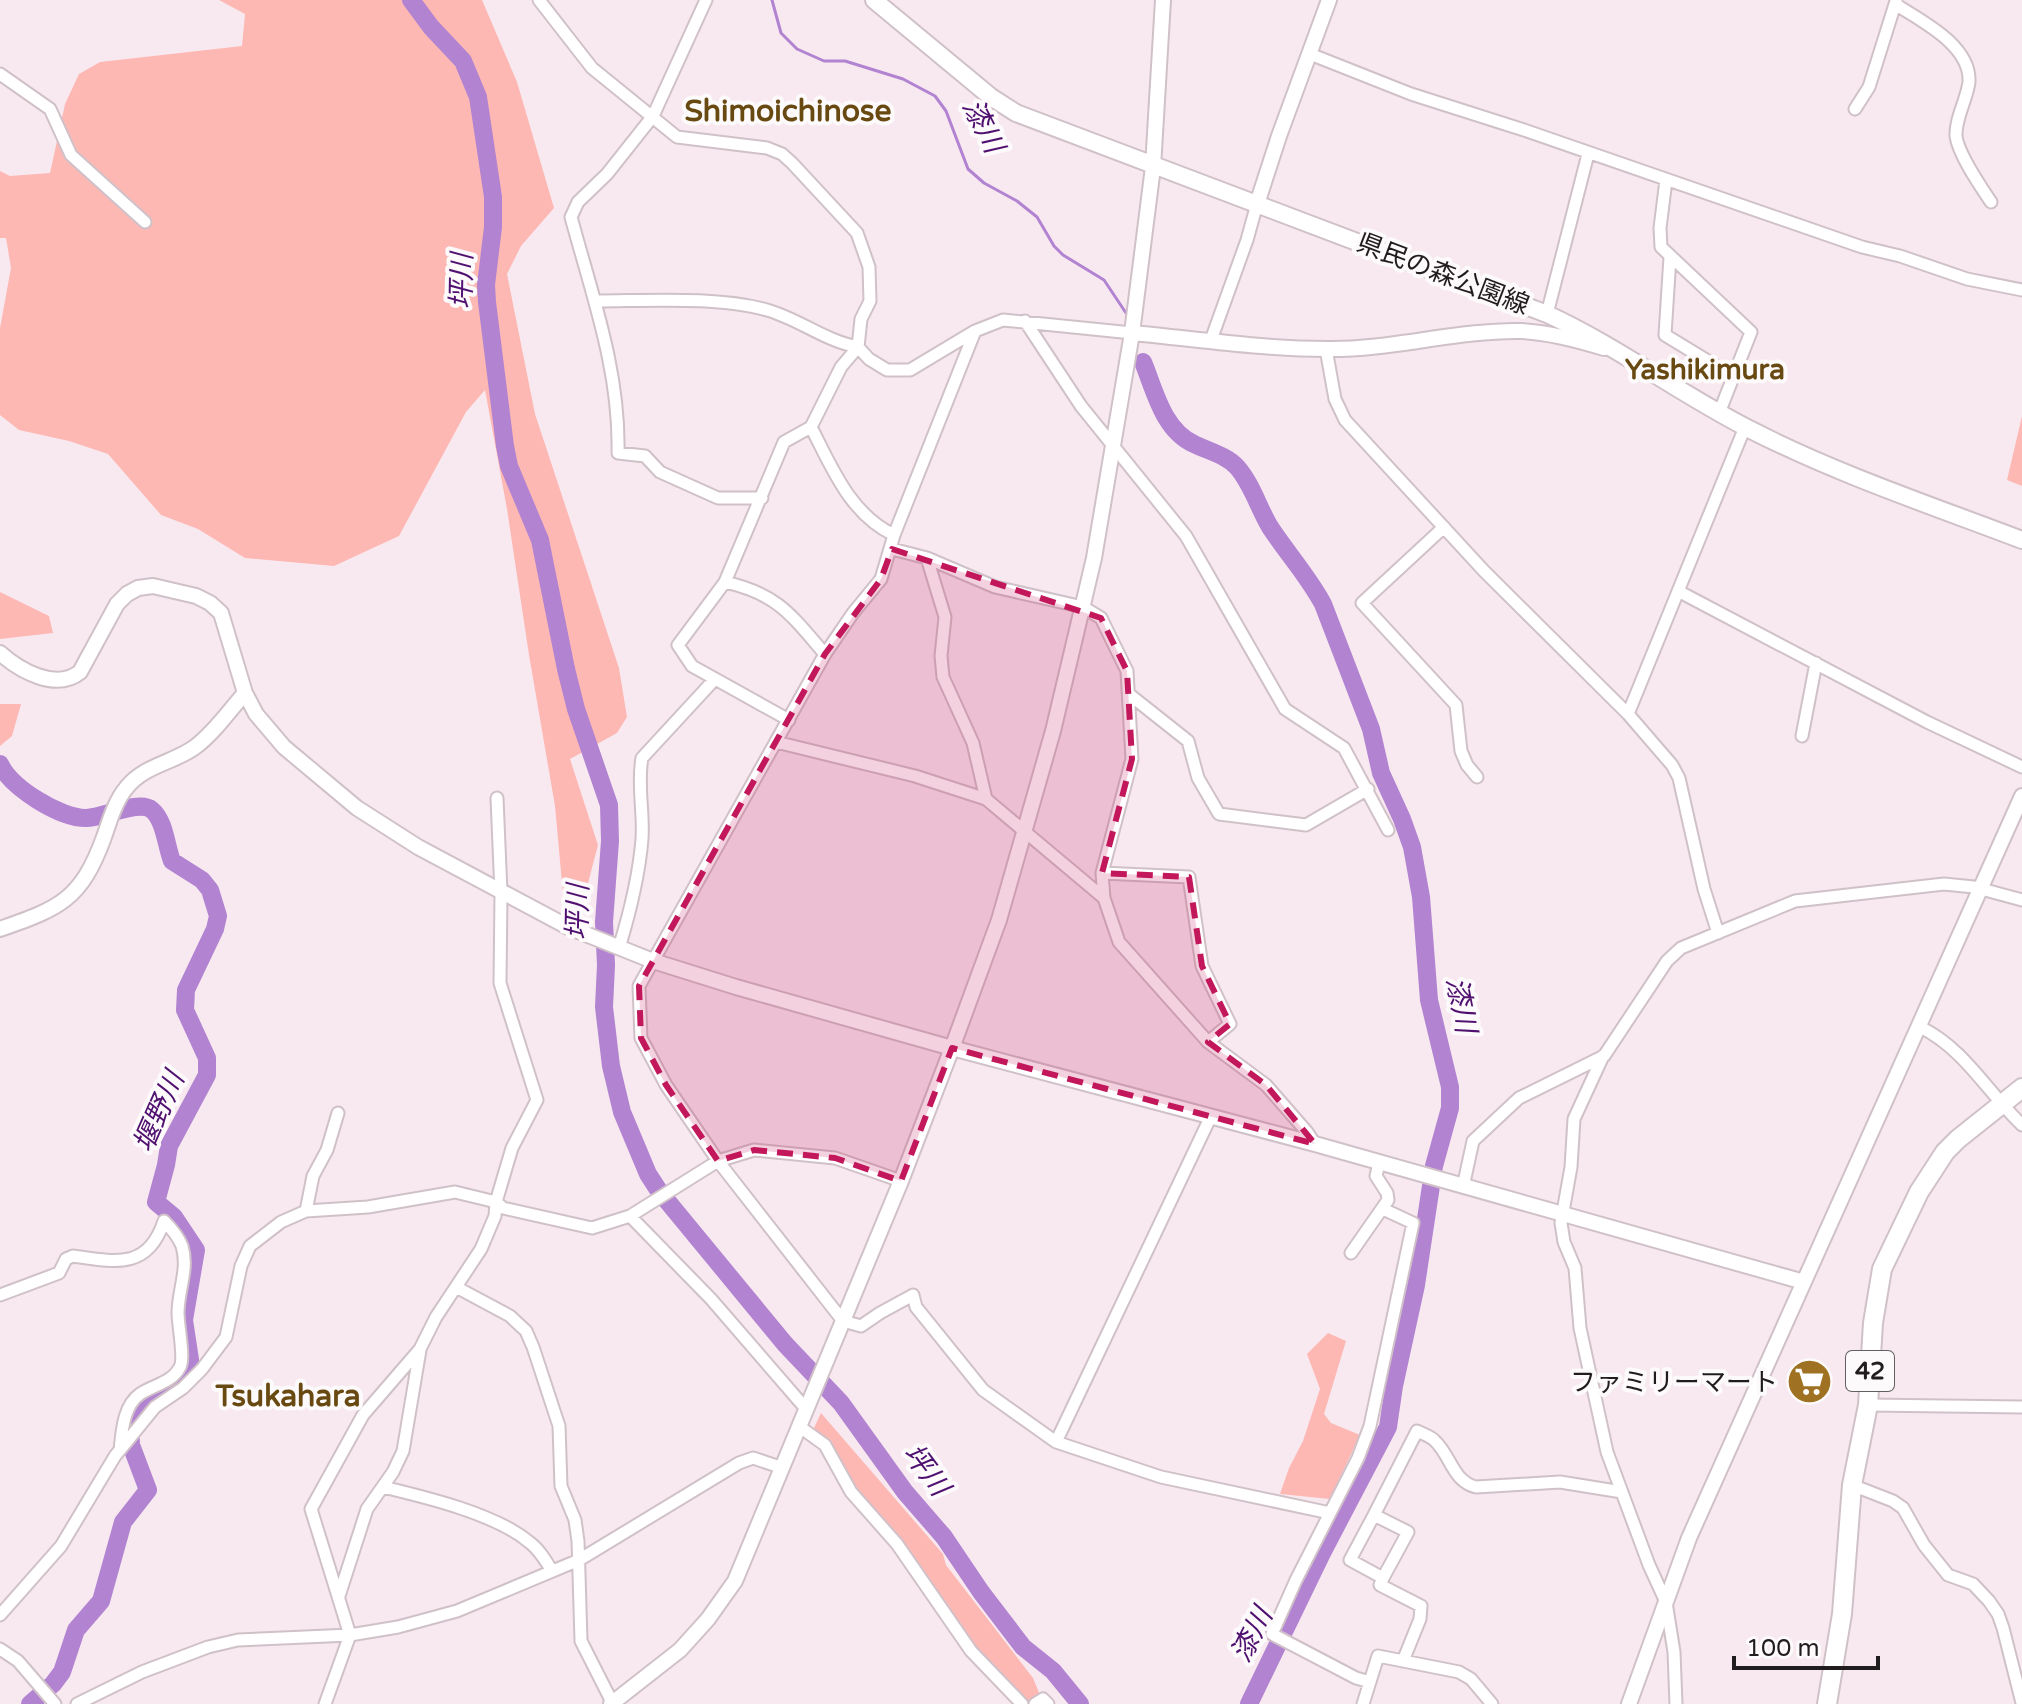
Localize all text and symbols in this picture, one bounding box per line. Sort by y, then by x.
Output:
district label: Shimoichinose [685,93,891,130]
water label: 漆川 [955,93,1012,161]
street label: 県民の森公園線 [1352,227,1534,321]
water label: 坪川 [445,250,480,309]
district label: Yashikimura [1625,353,1785,387]
water label: 坪川 [561,881,596,940]
water label: 漆川 [1439,974,1484,1039]
water label: 堰野川 [126,1064,193,1157]
road number: 42 [1846,1351,1894,1391]
supermarket icon: ファミリーマート [1785,1358,1833,1406]
place label: ファミリーマート [1570,1367,1778,1398]
district label: Tsukahara [214,1378,361,1415]
water label: 坪川 [896,1437,958,1505]
water label: 漆川 [1224,1600,1281,1668]
scale bar [1734,1620,1878,1670]
text: 100 m [1746,1634,1820,1663]

